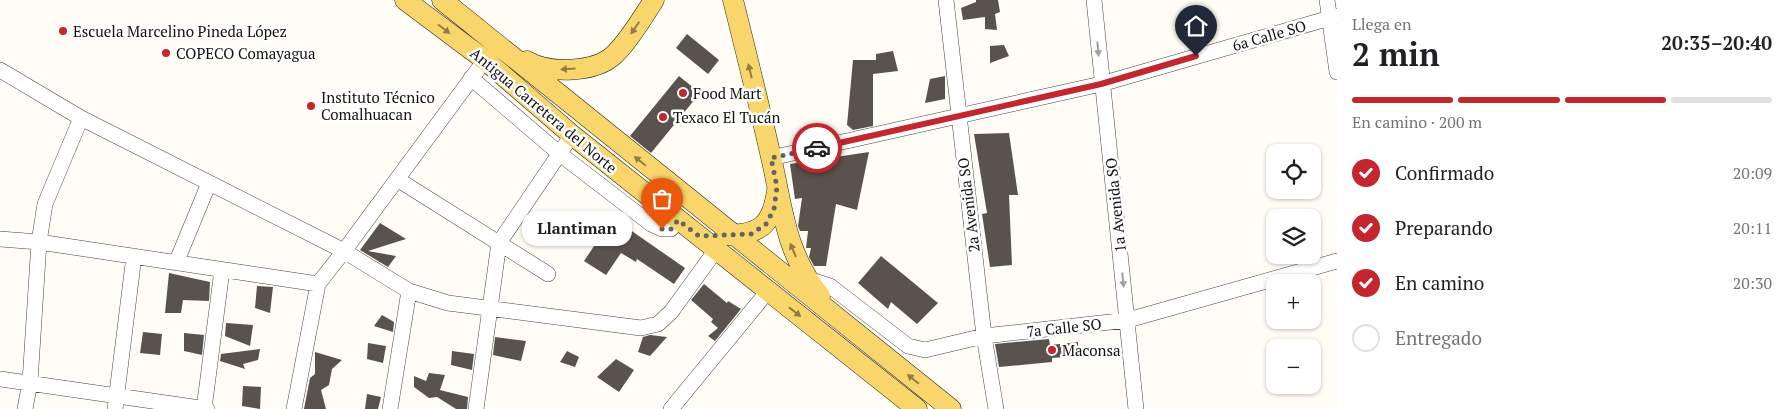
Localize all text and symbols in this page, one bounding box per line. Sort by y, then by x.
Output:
pin [1175,5,1217,56]
icon: home [1182,12,1210,40]
text: Llega en [1352,13,1412,35]
street label: 6a Calle SO [1230,15,1308,55]
place label: Escuela Marcelino Pineda López [73,21,287,41]
one-way arrow [630,22,640,35]
one-way arrow [437,24,451,34]
marker: Escuela Marcelino Pineda López [57,25,69,37]
text: 20:35–20:40 [1661,30,1772,55]
text: 2 min [1352,33,1440,75]
one-way arrow [1095,41,1103,57]
place label: COPECO Comayagua [176,43,316,63]
street label: Antigua Carretera del Norte [467,43,621,177]
marker: COPECO Comayagua [160,47,172,59]
one-way arrow [746,64,754,79]
one-way arrow [560,66,576,74]
place label: Food Mart [693,83,762,103]
place label: Instituto Técnico Comalhuacan [321,87,435,124]
marker: Food Mart [677,87,689,99]
marker: Instituto Técnico Comalhuacan [305,100,317,112]
place label: Texaco El Tucán [673,107,781,127]
marker: Texaco El Tucán [657,111,669,123]
text: En camino · 200 m [1352,111,1482,133]
courier [792,123,842,173]
icon: car [803,134,831,162]
map controls [1266,144,1321,394]
button: locate [1266,144,1321,199]
one-way arrow [634,156,647,167]
street label: 2a Avenida SO [952,157,984,253]
street label: 1a Avenida SO [1100,157,1130,253]
icon: check [1352,159,1380,187]
text: Confirmado [1395,160,1494,185]
text: 20:09 [1733,162,1772,184]
pin [641,178,683,229]
icon: bag [648,185,676,213]
button: layers [1266,209,1321,264]
callout: Llantiman [522,212,632,246]
icon: check [1352,214,1380,242]
text: Preparando [1395,215,1493,240]
text: Llantiman [537,217,617,239]
text: 20:11 [1733,217,1772,239]
one-way arrow [788,243,796,257]
icon: check [1352,269,1380,297]
text: En camino [1395,270,1484,295]
one-way arrow [1119,272,1127,288]
text: 20:30 [1733,272,1772,294]
button: + [1266,274,1321,329]
one-way arrow [788,307,801,318]
street label: 7a Calle SO [1026,313,1102,341]
text: Entregado [1395,325,1482,350]
button: − [1266,339,1321,394]
place label: Maconsa [1062,340,1121,360]
marker: Maconsa [1046,344,1058,356]
one-way arrow [907,373,920,384]

